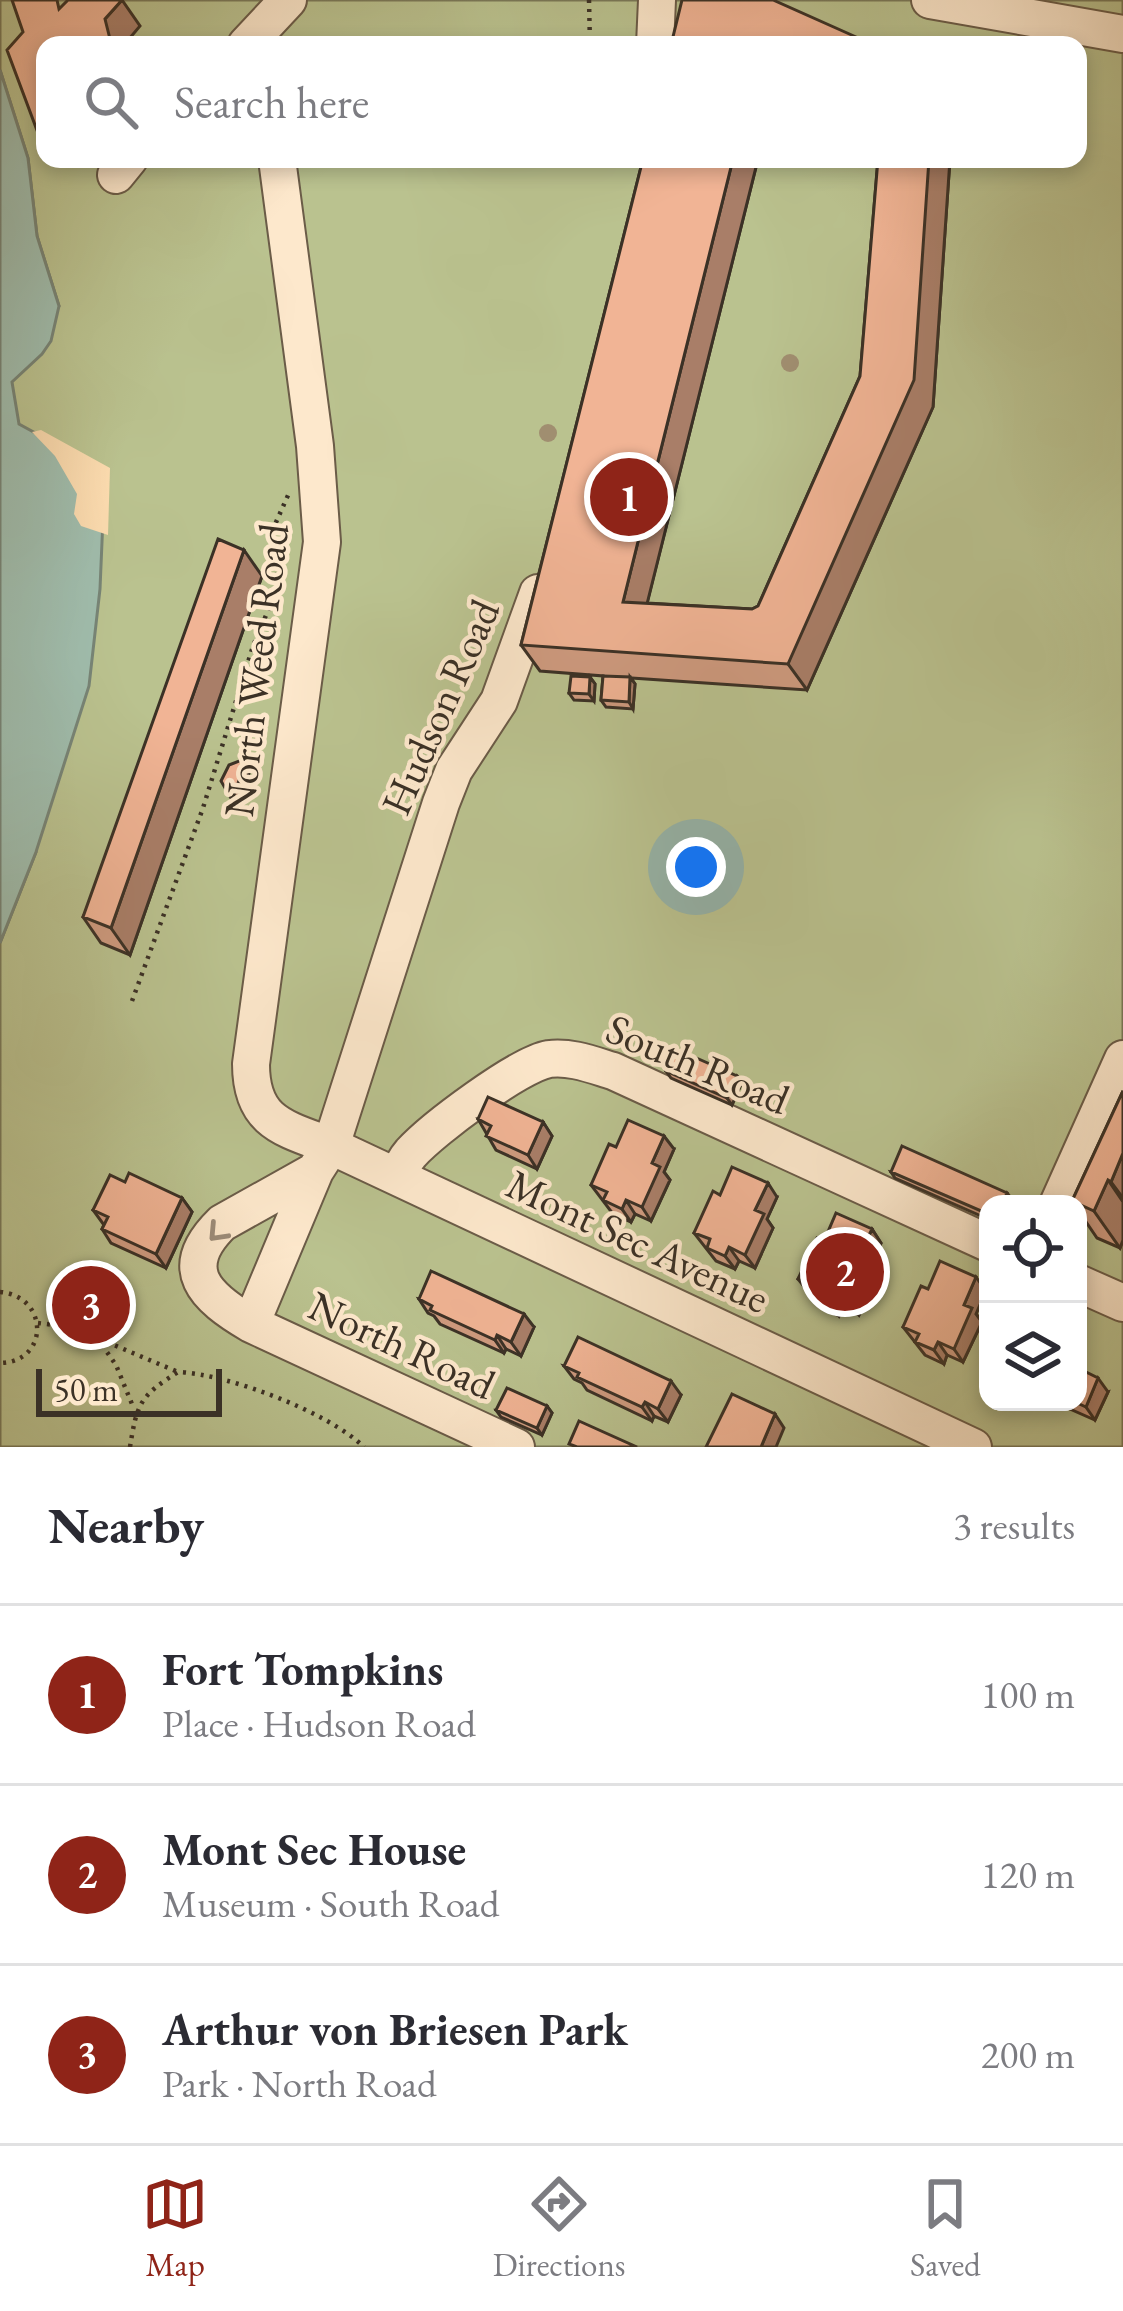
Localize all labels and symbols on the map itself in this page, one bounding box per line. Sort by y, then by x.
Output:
pin: 1 [590,452,668,542]
street label: North Weed Road [211,519,301,820]
street label: Hudson Road [368,590,512,823]
your location [666,837,726,897]
street label: South Road [598,1001,799,1127]
street label: Mont Sec Avenue [498,1156,778,1326]
one-way arrow [209,1219,231,1241]
pin: 2 [806,1227,884,1317]
pin: 3 [52,1260,130,1350]
street label: North Road [300,1278,505,1412]
scale bar [36,1363,222,1416]

